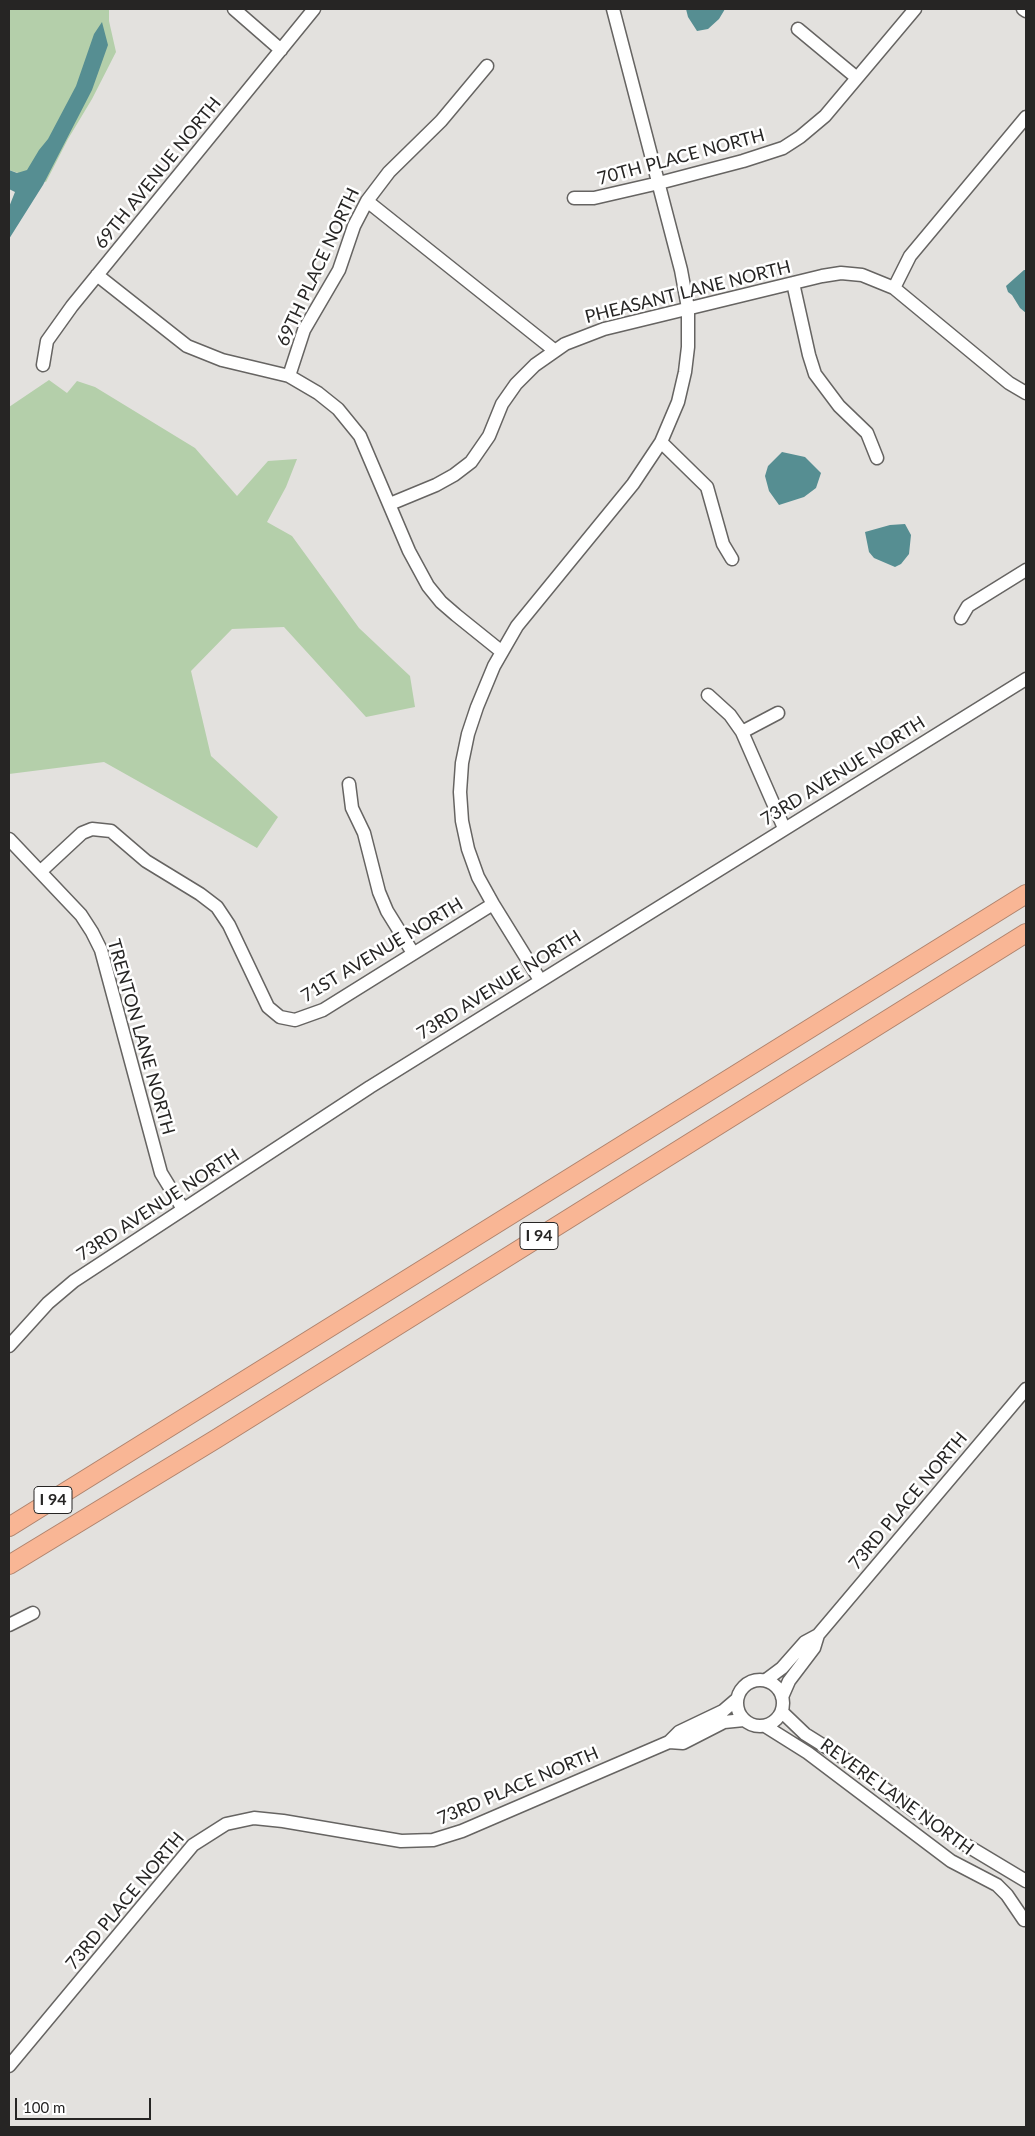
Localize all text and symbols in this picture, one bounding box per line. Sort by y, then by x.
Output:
street label: 69TH AVENUE NORTH [90,93,226,253]
street label: 70TH PLACE NORTH [595,124,767,190]
street label: 69TH PLACE NORTH [272,184,364,350]
street label: PHEASANT LANE NORTH [583,256,793,328]
street label: 73RD AVENUE NORTH [757,712,929,830]
street label: 71ST AVENUE NORTH [297,893,467,1007]
street label: 73RD AVENUE NORTH [413,926,585,1044]
street label: TRENTON LANE NORTH [103,937,179,1137]
street label: 73RD AVENUE NORTH [73,1144,243,1266]
road number: I 94 [520,1222,558,1250]
street label: 73RD PLACE NORTH [844,1428,972,1574]
road number: I 94 [34,1486,72,1514]
street label: REVERE LANE NORTH [816,1734,978,1860]
street label: 73RD PLACE NORTH [434,1742,602,1830]
street label: 73RD PLACE NORTH [61,1828,189,1974]
scale bar [18,2088,154,2120]
text: 100 m [23,2098,65,2116]

